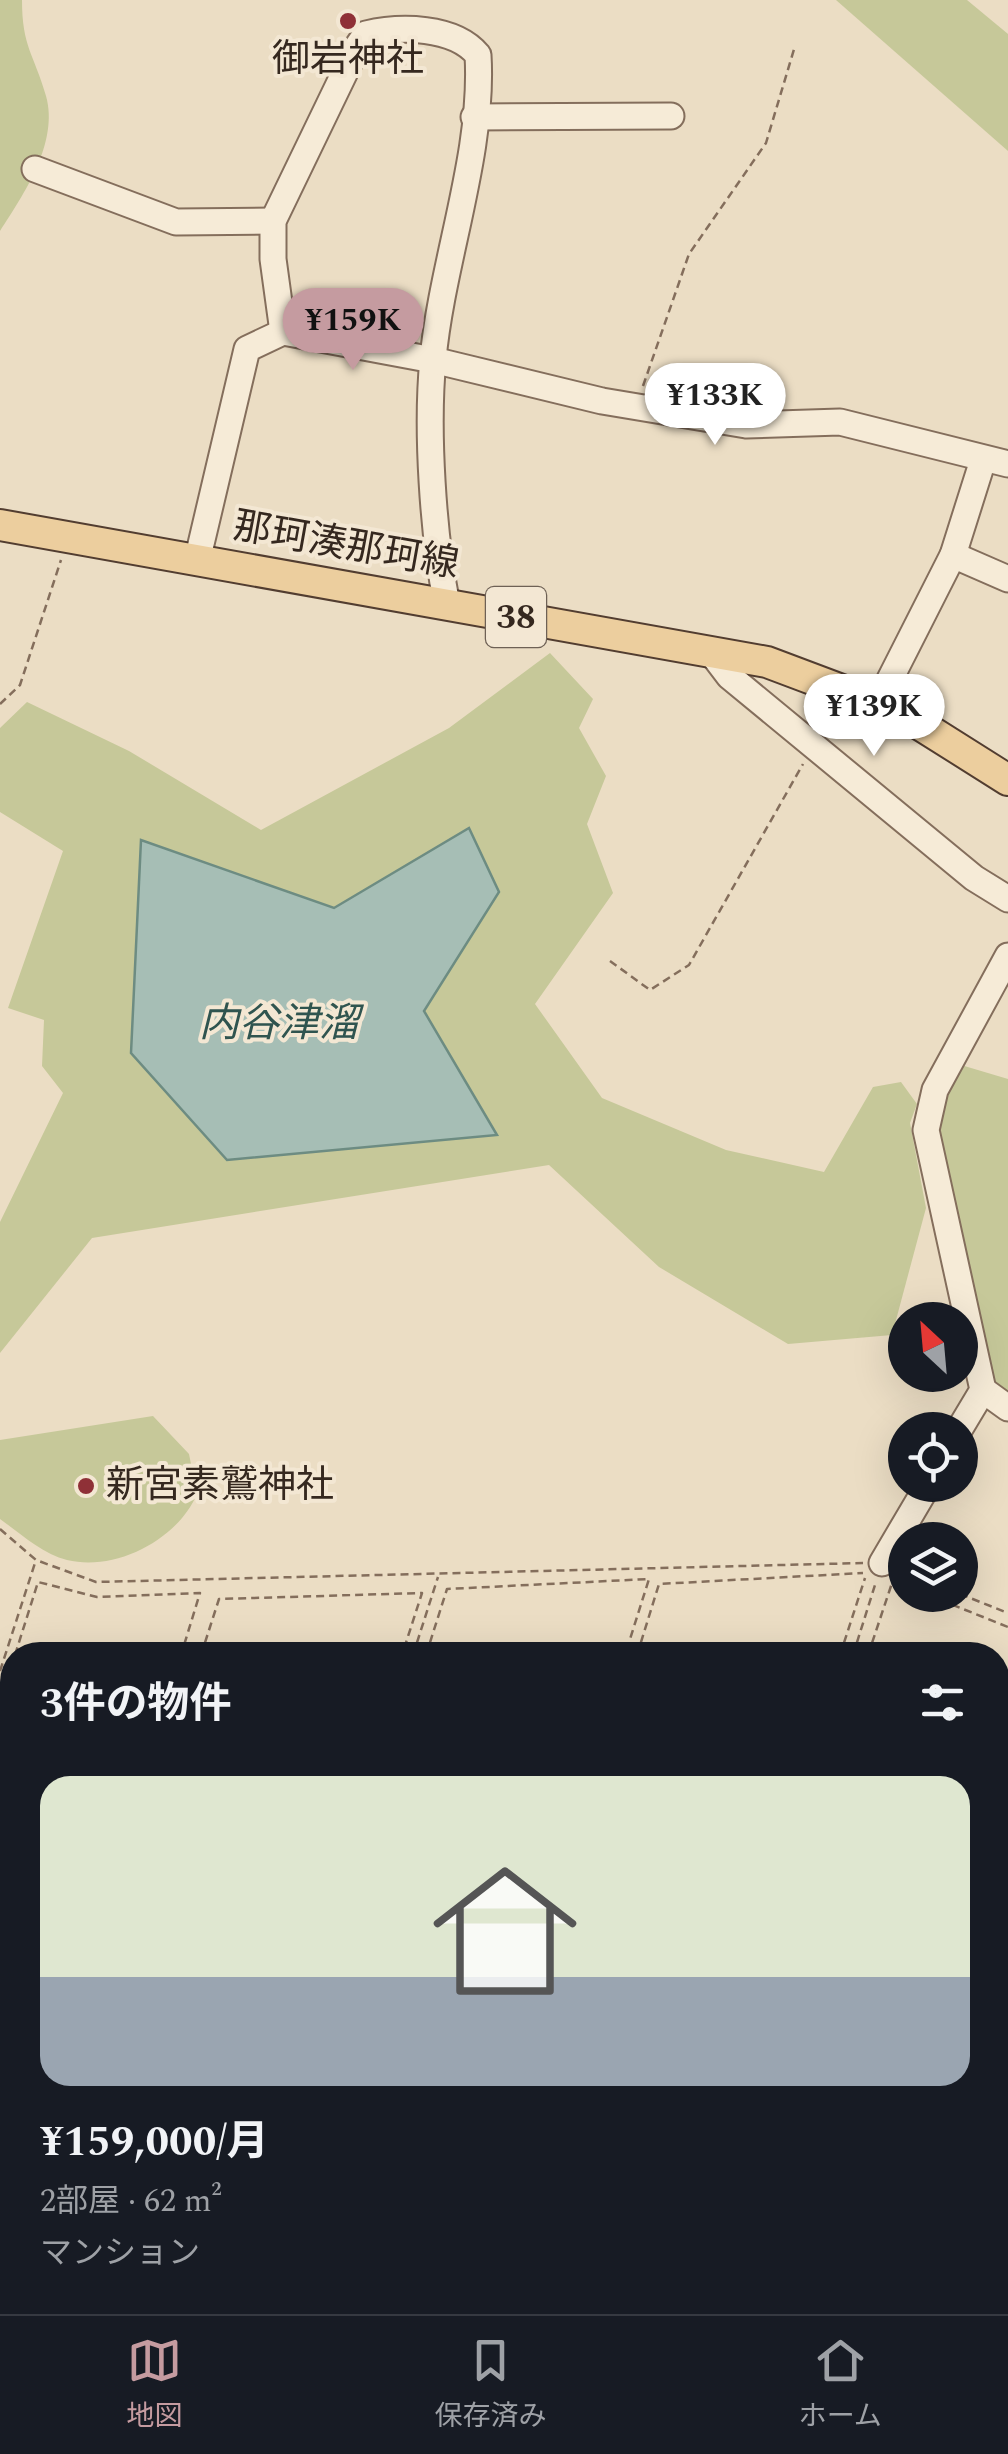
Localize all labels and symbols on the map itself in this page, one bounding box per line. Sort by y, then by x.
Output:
marker: 御岩神社 [337,10,359,32]
place label: 御岩神社 [272,31,424,89]
pin: ¥159K [283,288,423,373]
pin: ¥133K [645,363,785,448]
street label: 那珂湊那珂線 [229,498,463,594]
road number: 38 [486,587,546,647]
pin: ¥139K [804,674,944,759]
water label: 内谷津溜 [199,994,365,1055]
north arrow [888,1302,978,1392]
place label: 新宮素鷲神社 [106,1457,334,1515]
marker: 新宮素鷲神社 [75,1475,97,1497]

